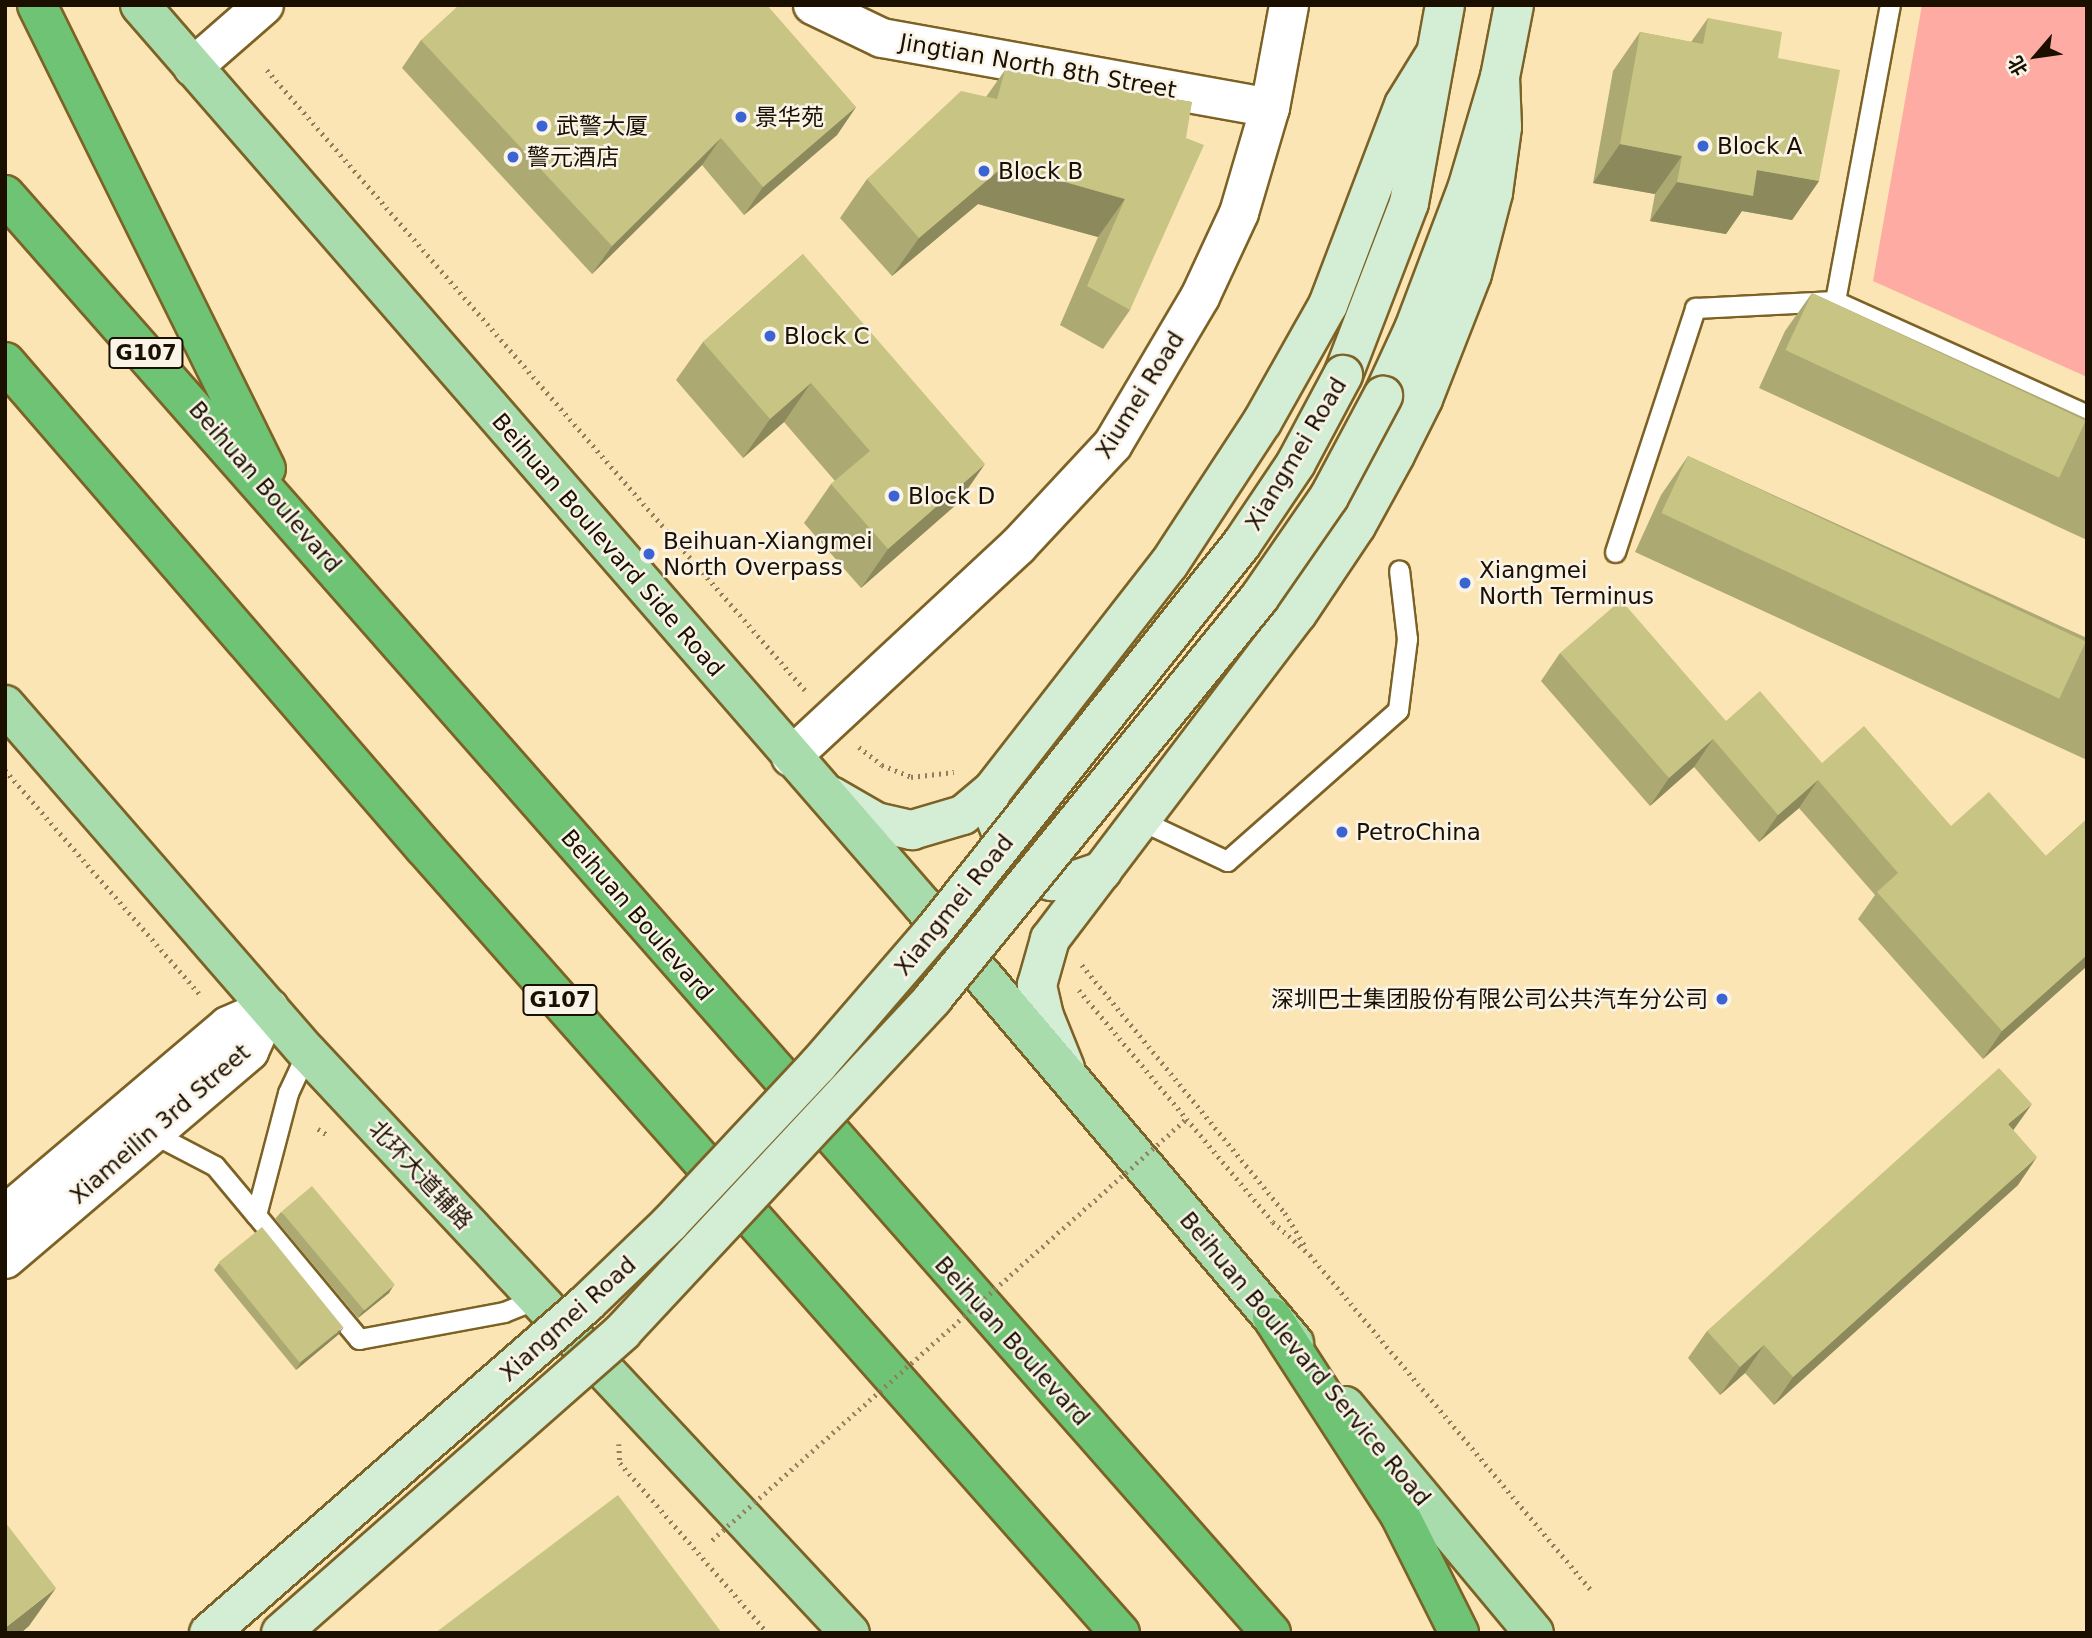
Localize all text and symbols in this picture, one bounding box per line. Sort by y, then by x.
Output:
north arrow [2001,21,2071,91]
street label: Jingtian North 8th Street [897,28,1179,104]
text: 北 [2003,53,2032,80]
place label: 景华苑 [755,103,824,131]
marker: 景华苑 [733,109,749,125]
place label: 武警大厦 [556,112,648,140]
marker: 武警大厦 [534,118,550,134]
place label: Block A [1717,132,1802,160]
marker: Block A [1695,138,1711,154]
place label: 警元酒店 [527,143,619,171]
marker: 警元酒店 [505,149,521,165]
place label: Block B [998,157,1083,185]
marker: Block B [976,163,992,179]
place label: Block C [784,322,870,350]
street label: Xiumei Road [1090,326,1190,464]
marker: Block C [762,328,778,344]
road number: G107 [108,336,184,370]
street label: Xiangmei Road [1240,373,1352,535]
street label: Beihuan Boulevard [183,396,347,578]
street label: Beihuan Boulevard Side Road [486,408,730,682]
place label: Block D [908,482,995,510]
marker: Block D [886,488,902,504]
place label: Beihuan-Xiangmei North Overpass [663,527,873,581]
marker: Beihuan-Xiangmei North Overpass [641,546,657,562]
place label: Xiangmei North Terminus [1479,556,1654,610]
marker: Xiangmei North Terminus [1457,575,1473,591]
place label: PetroChina [1356,818,1481,846]
street label: Beihuan Boulevard [555,824,719,1006]
marker: PetroChina [1334,824,1350,840]
street label: Xiangmei Road [889,829,1019,981]
road number: G107 [522,982,598,1018]
place label: 深圳巴士集团股份有限公司公共汽车分公司 [1271,985,1708,1013]
marker: 深圳巴士集团股份有限公司公共汽车分公司 [1714,991,1730,1007]
street label: Xiameilin 3rd Street [64,1038,256,1210]
street label: 北环大道辅路 [364,1115,478,1235]
street label: Beihuan Boulevard Service Road [1174,1206,1436,1512]
street label: Xiangmei Road [494,1251,642,1387]
street label: Beihuan Boulevard [929,1251,1095,1431]

